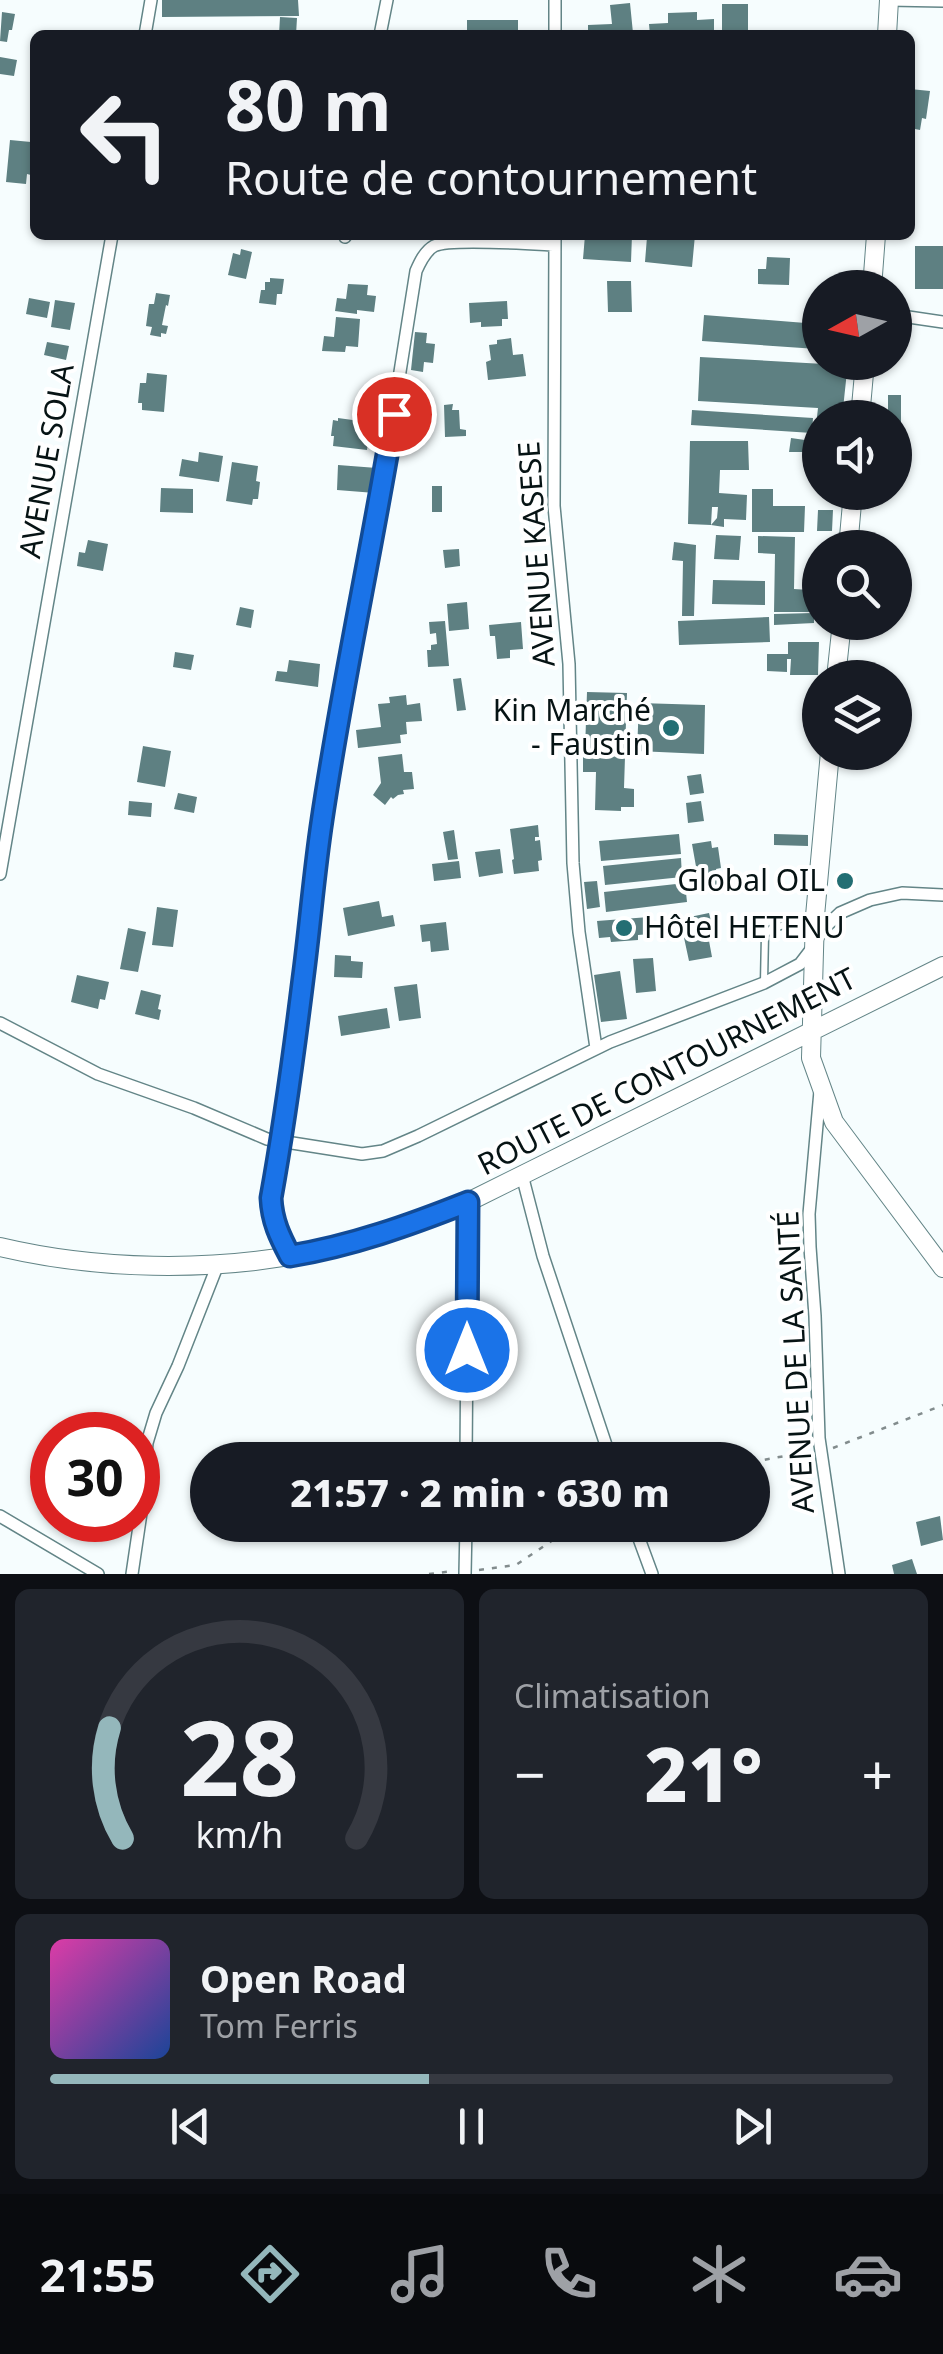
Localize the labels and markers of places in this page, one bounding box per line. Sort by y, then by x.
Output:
pin [352,372,437,457]
place label: Kin Marché - Faustin [493,689,651,764]
marker: Kin Marché - Faustin [660,717,682,739]
place label: Global OIL [677,859,825,900]
marker: Global OIL [834,870,856,892]
place label: Hôtel HETENU [644,906,845,947]
marker: Hôtel HETENU [613,917,635,939]

